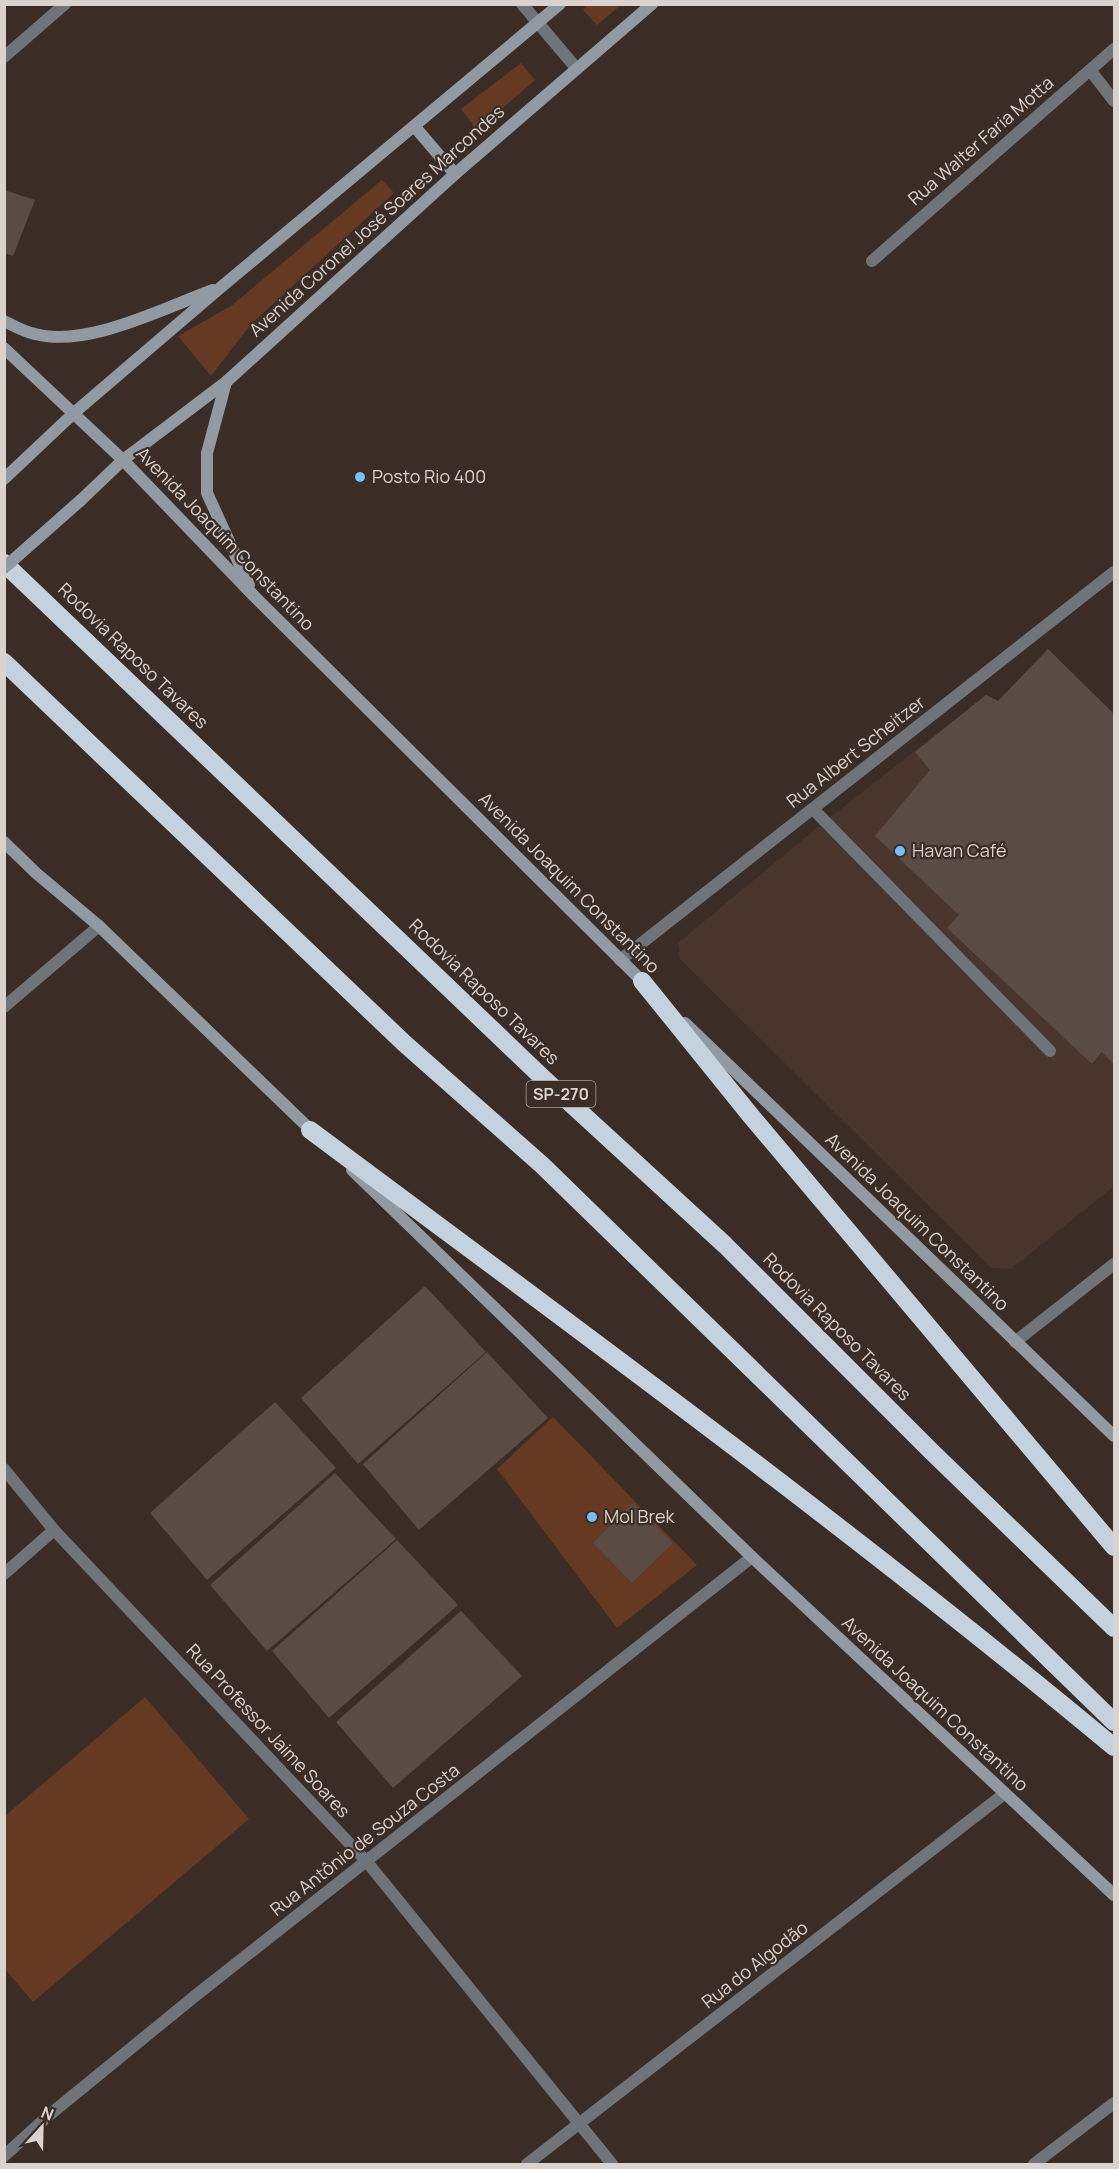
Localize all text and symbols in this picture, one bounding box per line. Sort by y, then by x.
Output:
street label: Rua Walter Faria Motta [902,70,1058,210]
street label: Avenida Coronel José Soares Marcondes [244,99,509,341]
street label: Avenida Joaquim Constantino [131,441,320,635]
place label: Posto Rio 400 [372,464,486,488]
marker: Posto Rio 400 [353,470,367,484]
street label: Rodovia Raposo Tavares [53,577,214,733]
street label: Rua Albert Scheitzer [781,689,930,813]
street label: Avenida Joaquim Constantino [474,787,665,978]
place label: Havan Café [912,838,1007,862]
marker: Havan Café [893,844,907,858]
street label: Rodovia Raposo Tavares [404,913,565,1069]
road number: SP-270 [526,1081,596,1107]
street label: Avenida Joaquim Constantino [821,1127,1015,1316]
street label: Rodovia Raposo Tavares [758,1247,917,1406]
place label: Mol Brek [604,1504,675,1528]
marker: Mol Brek [585,1510,599,1524]
street label: Avenida Joaquim Constantino [837,1610,1034,1796]
street label: Rua Professor Jaime Soares [182,1638,356,1822]
street label: Rua Antônio de Souza Costa [265,1758,464,1921]
street label: Rua do Algodão [696,1915,813,2013]
north arrow [12,2097,72,2157]
text: N [38,2101,57,2125]

